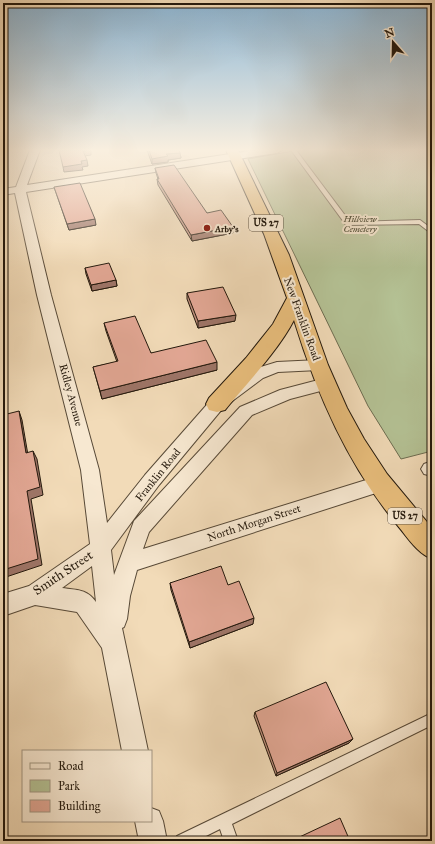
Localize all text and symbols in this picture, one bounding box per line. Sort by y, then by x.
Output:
north arrow [373,22,413,62]
text: N [383,25,397,41]
park label: Hillview Cemetery [343,213,377,234]
road number: US 27 [249,215,283,231]
marker: Arby's [202,223,212,233]
place label: Arby's [214,223,239,235]
street label: New Franklin Road [281,276,323,363]
street label: Ridley Avenue [56,362,86,428]
street label: Franklin Road [133,445,184,504]
street label: North Morgan Street [206,502,303,544]
road number: US 27 [388,508,422,524]
street label: Smith Street [30,547,96,599]
legend [22,750,152,822]
text: Road [58,759,84,773]
text: Park [58,779,80,793]
text: Building [58,799,101,814]

